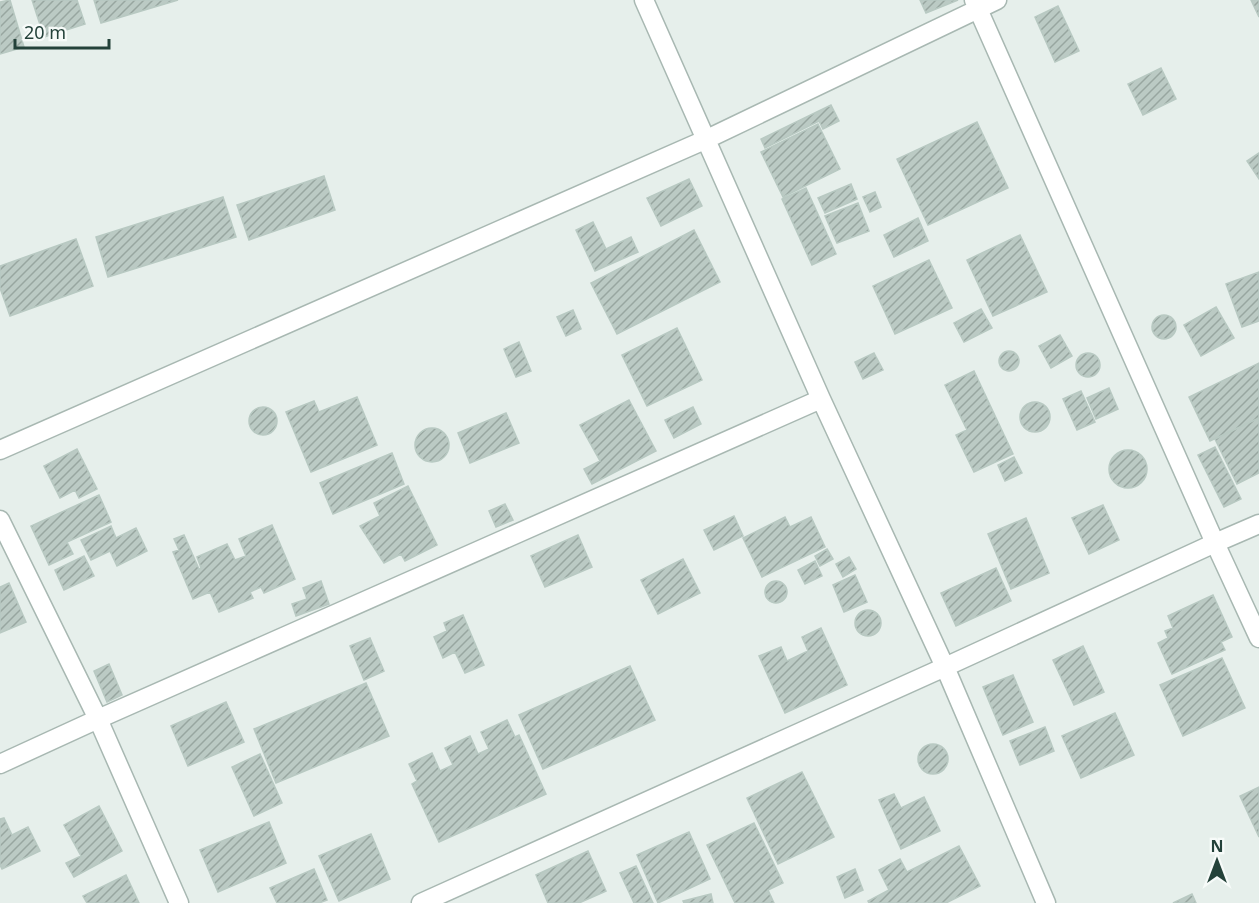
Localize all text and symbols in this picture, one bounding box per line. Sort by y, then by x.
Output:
scale bar [15,12,110,50]
text: 20 m [24,20,66,44]
north arrow [1187,831,1247,891]
text: N [1210,835,1224,857]

